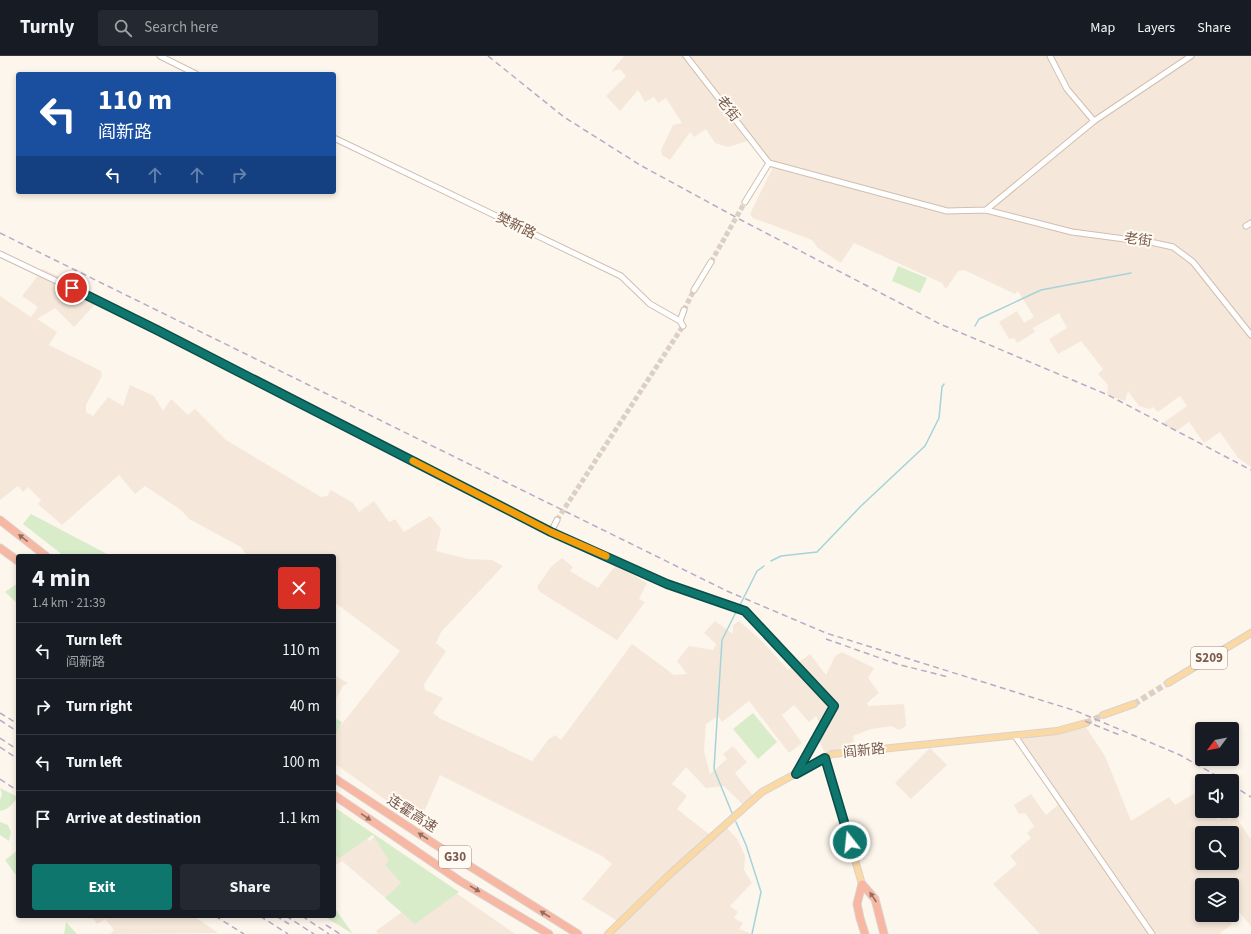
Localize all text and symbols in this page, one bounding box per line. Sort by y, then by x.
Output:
search box [98,10,378,46]
text: Turnly [20,14,74,41]
icon: search [112,17,134,39]
text: Search here [144,17,218,38]
text: Map [1090,18,1115,38]
text: Layers [1137,18,1175,38]
text: Share [1197,18,1231,38]
text: 110 m [98,80,172,120]
icon: left [32,88,84,140]
street label: 老街 [712,92,744,126]
text: 阎新路 [98,120,152,145]
icon: left [102,164,124,186]
icon: ahead [144,164,166,186]
icon: ahead [186,164,208,186]
icon: right [228,164,250,186]
street label: 樊新路 [493,208,539,244]
street label: 老街 [1123,228,1153,252]
pin [55,271,89,305]
icon: arrive [61,277,83,299]
one-way arrow [17,534,28,542]
text: 4 min [32,561,90,596]
button: close [278,567,320,609]
text: 1.4 km · 21:39 [32,594,106,612]
text: Turn left [66,630,122,651]
icon: left [32,640,54,662]
text: 110 m [282,640,320,661]
road number: S209 [1191,647,1227,669]
text: 阎新路 [66,653,105,671]
icon: right [32,696,54,718]
text: Turn right [66,696,132,717]
text: 40 m [290,696,320,717]
north arrow [1195,722,1239,766]
map controls [1195,722,1239,922]
street label: 阎新路 [842,739,886,763]
icon: left [32,752,54,774]
text: Turn left [66,752,122,773]
text: 100 m [282,752,320,773]
button: sound [1195,774,1239,818]
street label: 连霍高速 [383,790,441,838]
icon: arrive [32,808,54,830]
text: Arrive at destination [66,808,201,829]
text: 1.1 km [278,808,320,829]
one-way arrow [361,813,372,821]
position arrow [829,821,871,863]
button: search [1195,826,1239,870]
one-way arrow [418,833,429,840]
road number: G30 [439,846,471,868]
button: Exit [32,864,172,910]
button: Share [180,864,320,910]
button: layers [1195,878,1239,922]
one-way arrow [469,886,481,893]
one-way arrow [869,892,876,903]
one-way arrow [539,910,551,917]

